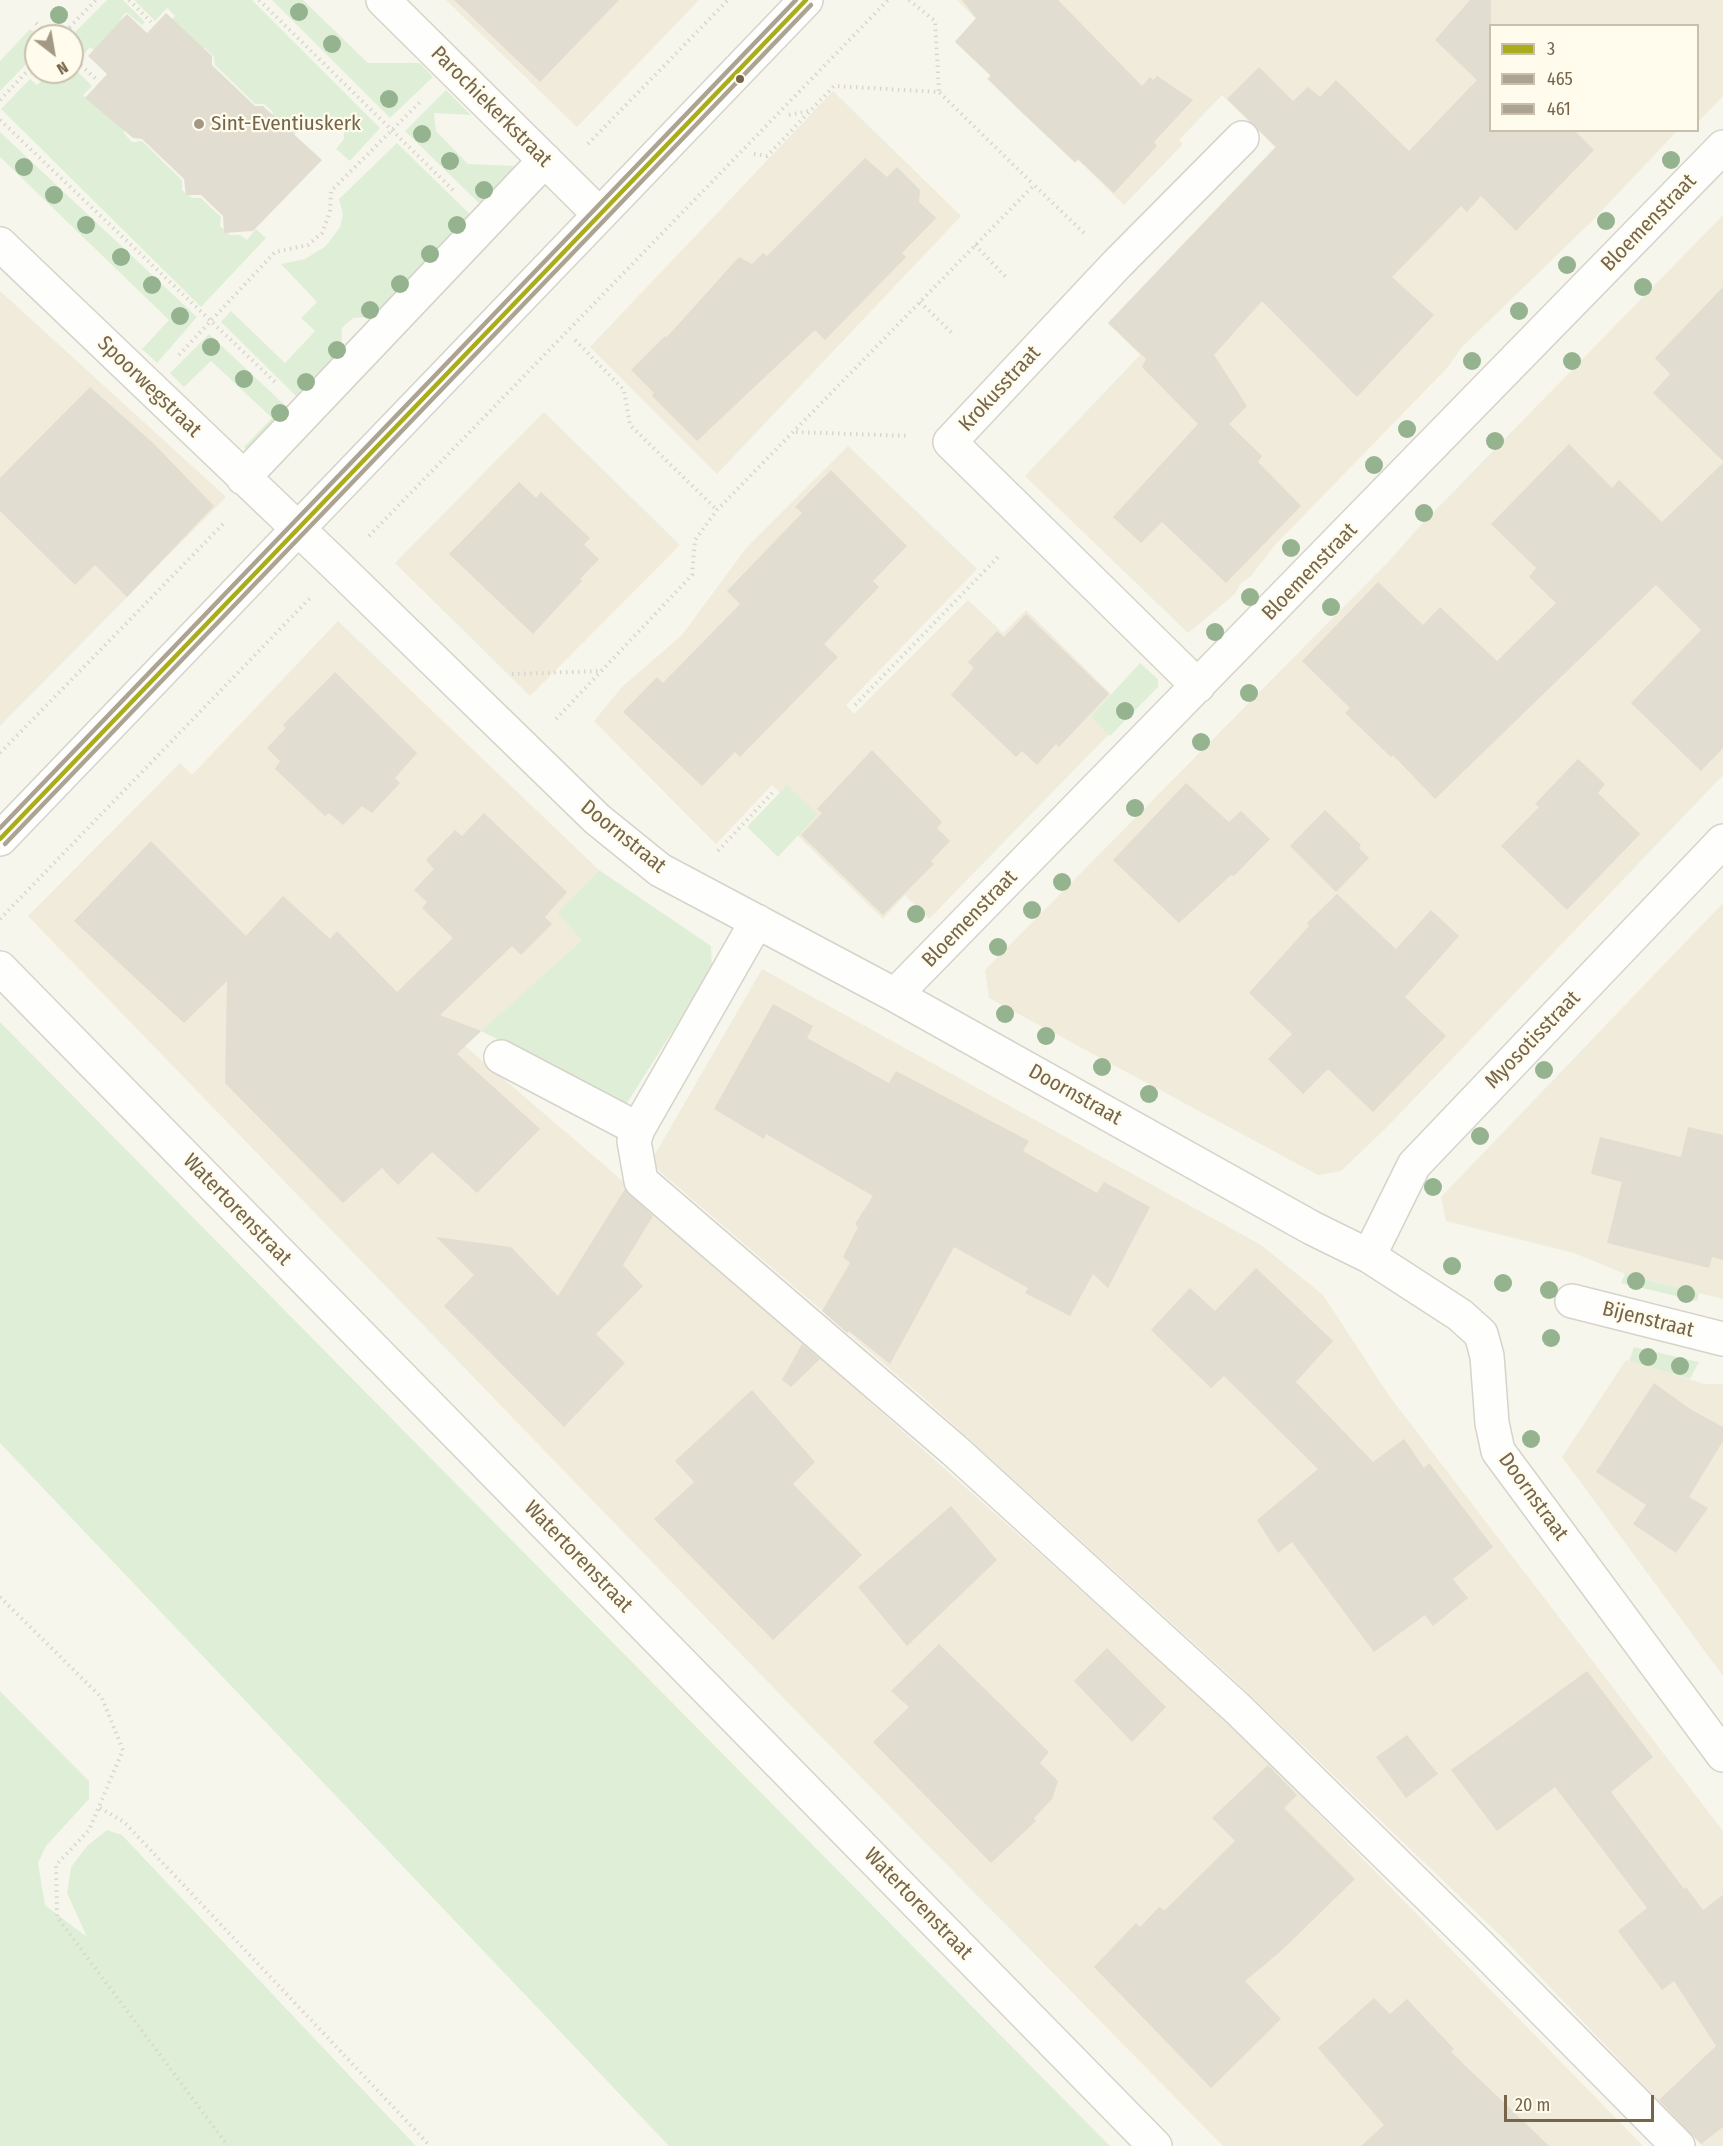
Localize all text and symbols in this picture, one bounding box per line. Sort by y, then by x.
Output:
north arrow [24,24,84,84]
legend [1489,24,1699,132]
text: 3 [1547,38,1555,60]
street label: Parochiekerkstraat [425,41,557,173]
text: N [53,58,72,79]
text: 465 [1547,68,1573,90]
unlabelled marker [734,73,746,85]
text: 461 [1547,98,1571,120]
place label: Sint-Eventiuskerk [211,111,361,137]
marker: Sint-Eventiuskerk [192,117,206,131]
street label: Bloemenstraat [1596,169,1702,277]
street label: Spoorwegstraat [92,331,206,443]
street label: Krokusstraat [954,341,1046,437]
street label: Bloemenstraat [1257,518,1363,626]
street label: Doornstraat [575,795,671,879]
street label: Bloemenstraat [917,865,1023,973]
street label: Myosotisstraat [1480,986,1586,1094]
street label: Doornstraat [1024,1059,1126,1131]
street label: Watertorenstraat [177,1149,297,1271]
street label: Bijenstraat [1600,1296,1696,1344]
street label: Doornstraat [1493,1448,1573,1546]
street label: Watertorenstraat [518,1496,638,1618]
street label: Watertorenstraat [858,1843,978,1965]
scale bar [1507,2083,1657,2121]
text: 20 m [1515,2094,1550,2116]

